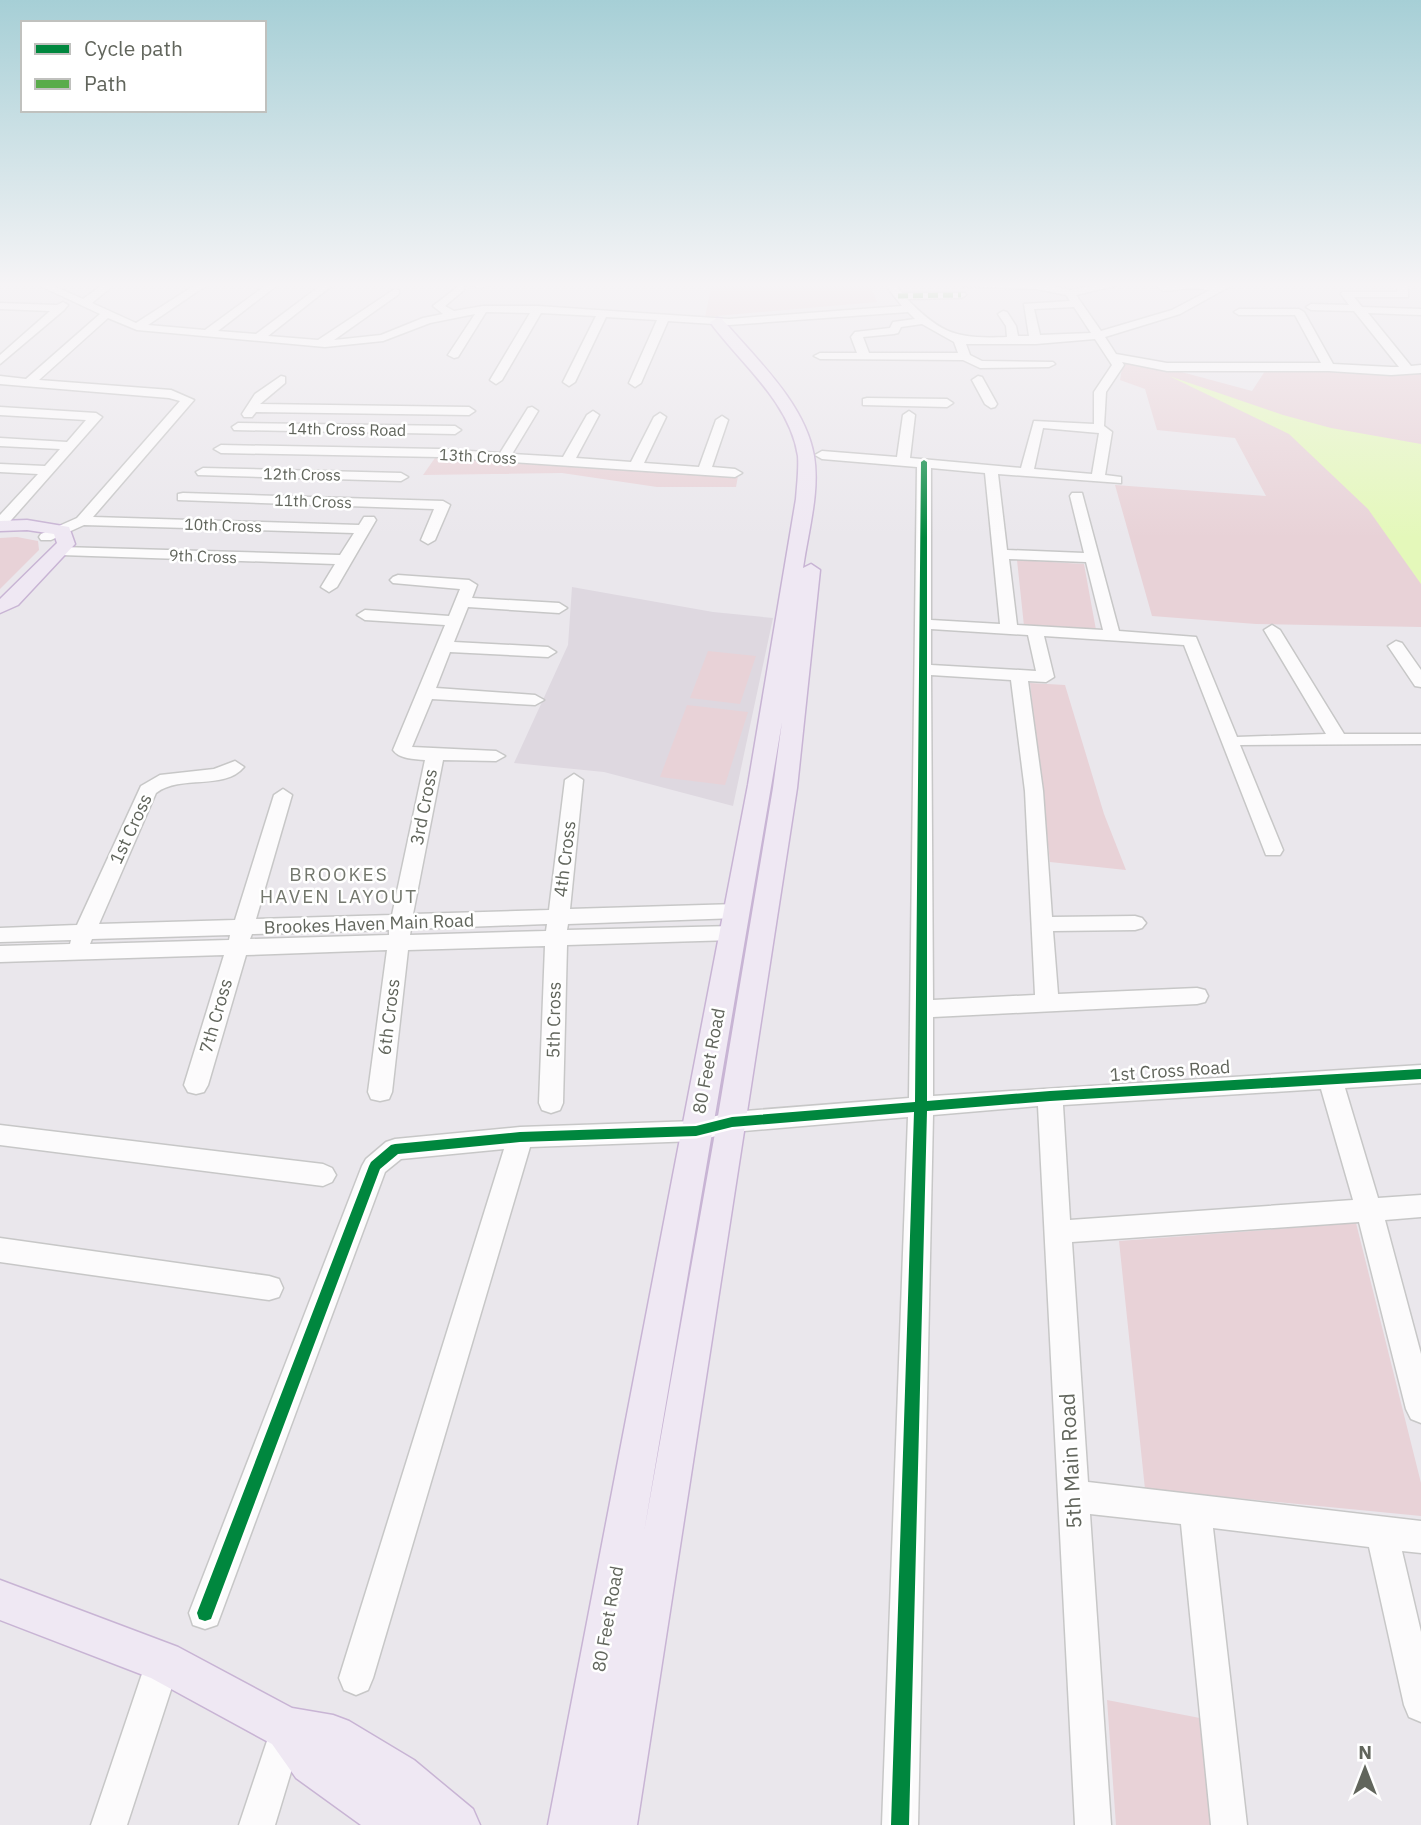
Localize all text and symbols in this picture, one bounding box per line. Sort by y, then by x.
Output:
legend [21,21,266,112]
text: Cycle path [84,34,183,62]
text: Path [84,69,127,97]
street label: 14th Cross Road [288,418,406,440]
street label: 13th Cross [439,444,517,468]
street label: 12th Cross [263,463,341,485]
street label: 11th Cross [274,490,352,512]
street label: 10th Cross [184,514,262,536]
street label: 9th Cross [169,545,237,567]
street label: 3rd Cross [405,767,442,847]
street label: 1st Cross [104,790,157,868]
street label: 4th Cross [548,819,581,898]
district label: BROOKES HAVEN LAYOUT [260,862,418,908]
street label: Brookes Haven Main Road [263,908,474,939]
street label: 7th Cross [194,976,237,1056]
street label: 6th Cross [372,977,405,1056]
street label: 5th Cross [541,981,566,1059]
street label: 80 Feet Road [687,1006,730,1116]
street label: 1st Cross Road [1109,1055,1231,1086]
street label: 5th Main Road [1052,1393,1088,1529]
street label: 80 Feet Road [587,1564,628,1674]
north arrow [1330,1734,1400,1804]
text: N [1358,1740,1372,1764]

